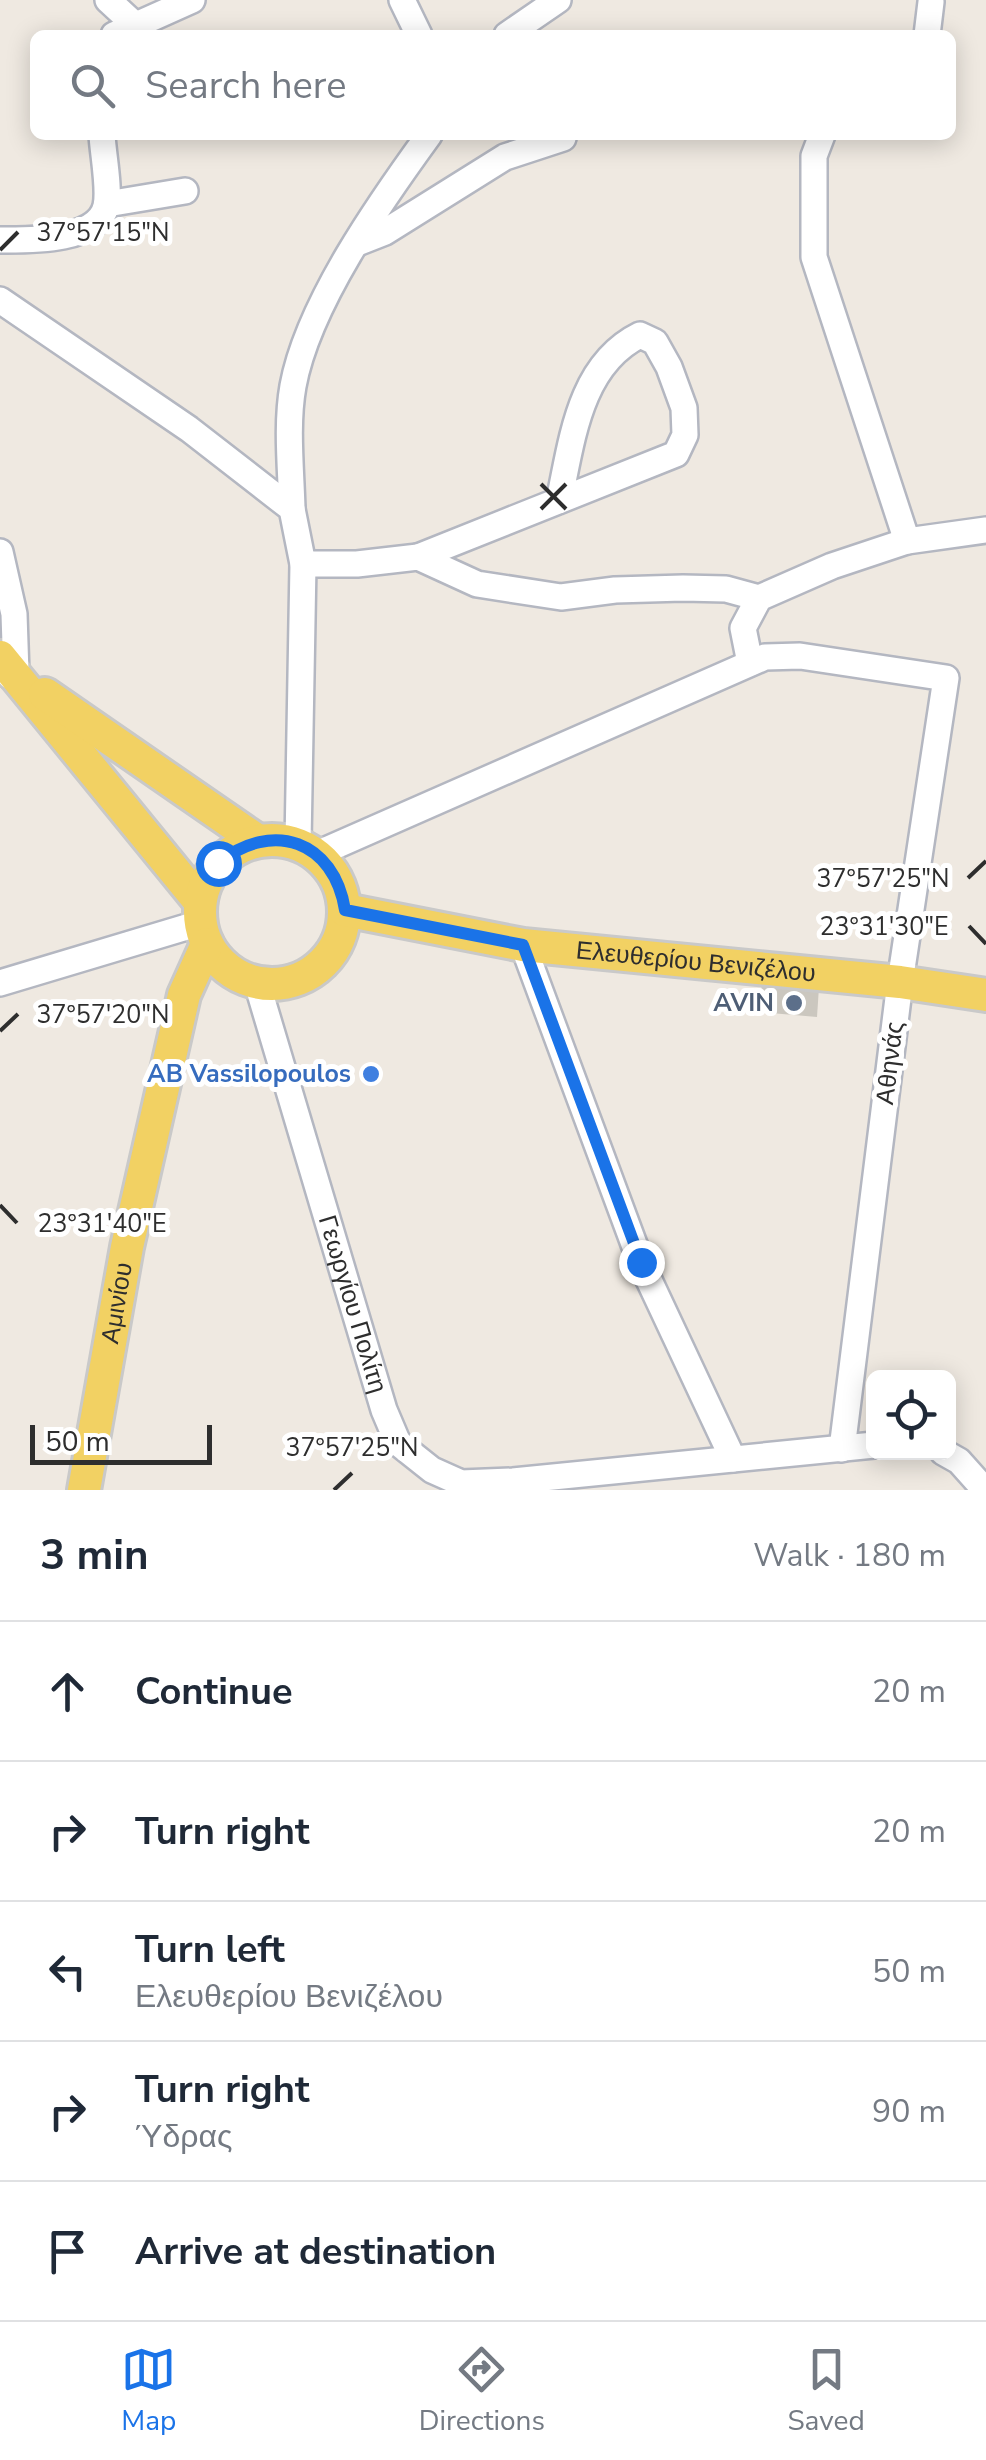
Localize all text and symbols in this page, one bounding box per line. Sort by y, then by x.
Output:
search box [30,30,956,140]
icon: search [65,58,120,113]
text: Search here [145,60,346,111]
text: 37°57'15"N [36,216,170,250]
route start [196,841,242,887]
text: 37°57'25"N [816,862,950,896]
text: 23°31'30"E [819,910,949,944]
street label: Ελευθερίου Βενιζέλου [574,933,817,991]
place label: AVIN [713,986,774,1020]
marker: AVIN [783,992,805,1014]
text: 37°57'20"N [36,998,170,1032]
street label: Αθηνάς [868,1019,912,1107]
place label: AB Vassilopoulos [147,1057,351,1091]
marker: AB Vassilopoulos [360,1063,382,1085]
text: 23°31'40"E [37,1207,167,1241]
street label: Γεωργίου Πολίτη [310,1211,395,1397]
route end [619,1240,665,1286]
street label: Αμινίου [93,1260,141,1346]
map controls [866,1370,956,1460]
button: locate [866,1370,956,1460]
scale bar [30,1420,212,1464]
text: 50 m [45,1423,110,1461]
text: 37°57'25"N [285,1431,419,1465]
text: 3 min [40,1527,149,1584]
text: Walk · 180 m [753,1534,946,1577]
icon: ahead [40,1664,95,1719]
text: Continue [135,1666,293,1717]
text: 20 m [872,1670,946,1713]
icon: right [40,1804,95,1859]
text: Turn right [135,1806,310,1857]
text: 20 m [872,1810,946,1853]
text: Turn left [135,1924,285,1975]
icon: left [40,1944,95,1999]
text: 50 m [872,1950,946,1993]
text: Ελευθερίου Βενιζέλου [135,1975,443,2018]
text: Turn right [135,2064,310,2115]
icon: right [40,2084,95,2139]
text: 90 m [872,2090,946,2133]
text: Ύδρας [135,2115,232,2158]
icon: arrive [40,2224,95,2279]
text: Arrive at destination [135,2226,496,2277]
tab: Map [121,2342,176,2440]
tab: Directions [419,2342,545,2440]
tab: Saved [787,2342,865,2440]

